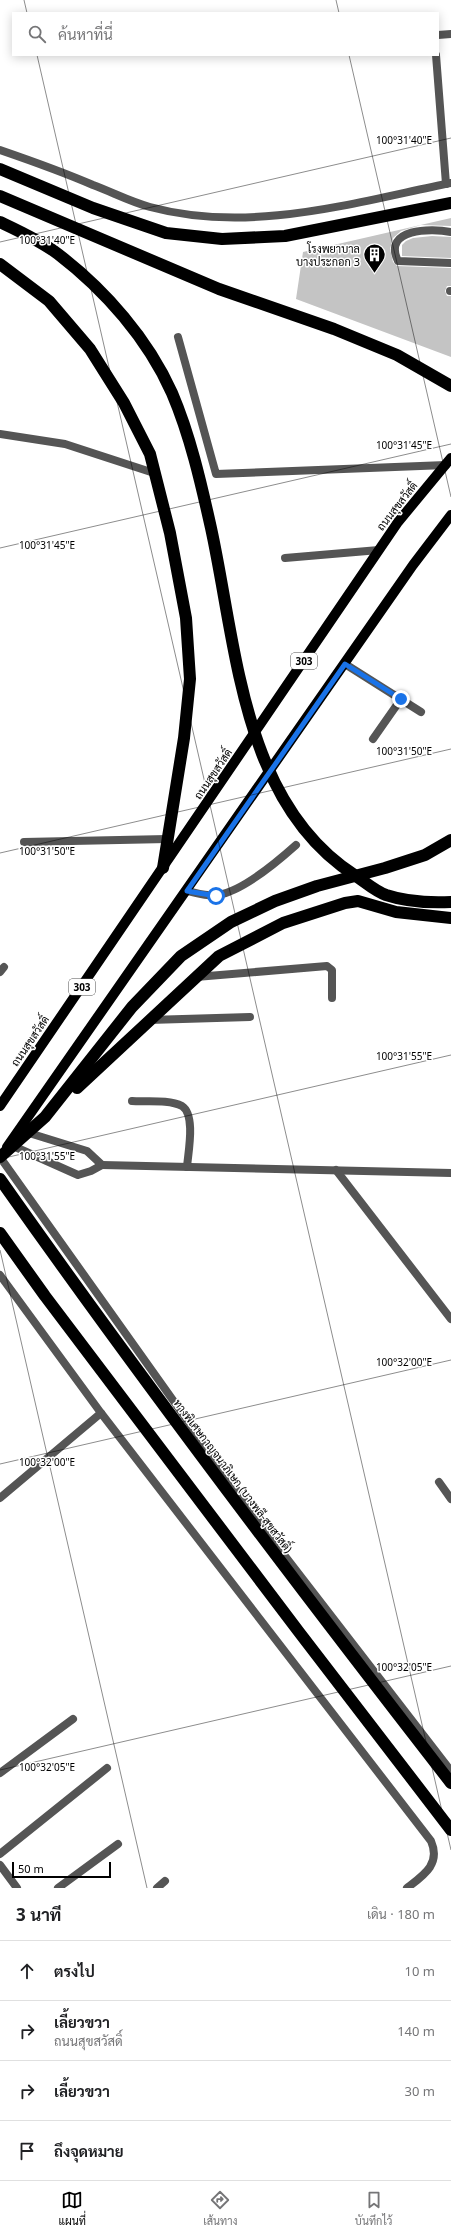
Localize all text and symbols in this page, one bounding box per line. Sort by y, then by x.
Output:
search box [12,12,439,56]
icon: search [26,23,48,45]
text: ค้นหาที่นี่ [58,24,113,44]
text: 100°31'40"E [376,133,432,147]
text: 100°31'40"E [19,233,75,247]
place label: โรงพยาบาล บางประกอก 3 [296,241,360,269]
building icon: โรงพยาบาล บางประกอก 3 [362,242,388,275]
text: 100°31'45"E [376,438,432,452]
street label: ถนนสุขสวัสดิ์ [370,476,422,534]
text: 100°31'45"E [19,538,75,552]
road number: 303 [291,653,317,669]
route end [392,690,410,708]
street label: ถนนสุขสวัสดิ์ [187,743,237,803]
text: 100°31'50"E [376,744,432,758]
text: 100°31'50"E [19,844,75,858]
route start [207,887,225,905]
road number: 303 [69,979,95,995]
street label: ถนนสุขสวัสดิ์ [4,1010,54,1070]
text: 100°31'55"E [376,1049,432,1063]
text: 100°31'55"E [19,1149,75,1163]
text: 100°32'00"E [376,1355,432,1369]
street label: ทางพิเศษกาญจนาภิเษก (บางพลี-สุขสวัสดิ์) [169,1394,299,1557]
text: 100°32'00"E [19,1455,75,1469]
text: 100°32'05"E [376,1660,432,1674]
text: 100°32'05"E [19,1760,75,1774]
scale bar [12,1860,111,1879]
text: 50 m [18,1861,44,1876]
text: 3 นาที [16,1903,61,1926]
text: เดิน · 180 m [367,1905,435,1923]
icon: ahead [16,1960,38,1982]
text: ตรงไป [54,1961,95,1981]
text: 10 m [405,1962,435,1980]
text: เลี้ยวขวา [54,2012,110,2032]
icon: right [16,2020,38,2042]
text: 140 m [397,2022,435,2040]
text: ถนนสุขสวัสดิ์ [54,2032,123,2050]
icon: right [16,2080,38,2102]
text: เลี้ยวขวา [54,2081,110,2101]
text: 30 m [405,2082,435,2100]
icon: arrive [16,2140,38,2162]
text: ถึงจุดหมาย [54,2141,124,2161]
tab: แผนที่ [59,2189,86,2228]
tab: เส้นทาง [203,2189,238,2228]
tab: บันทึกไว้ [355,2189,392,2228]

